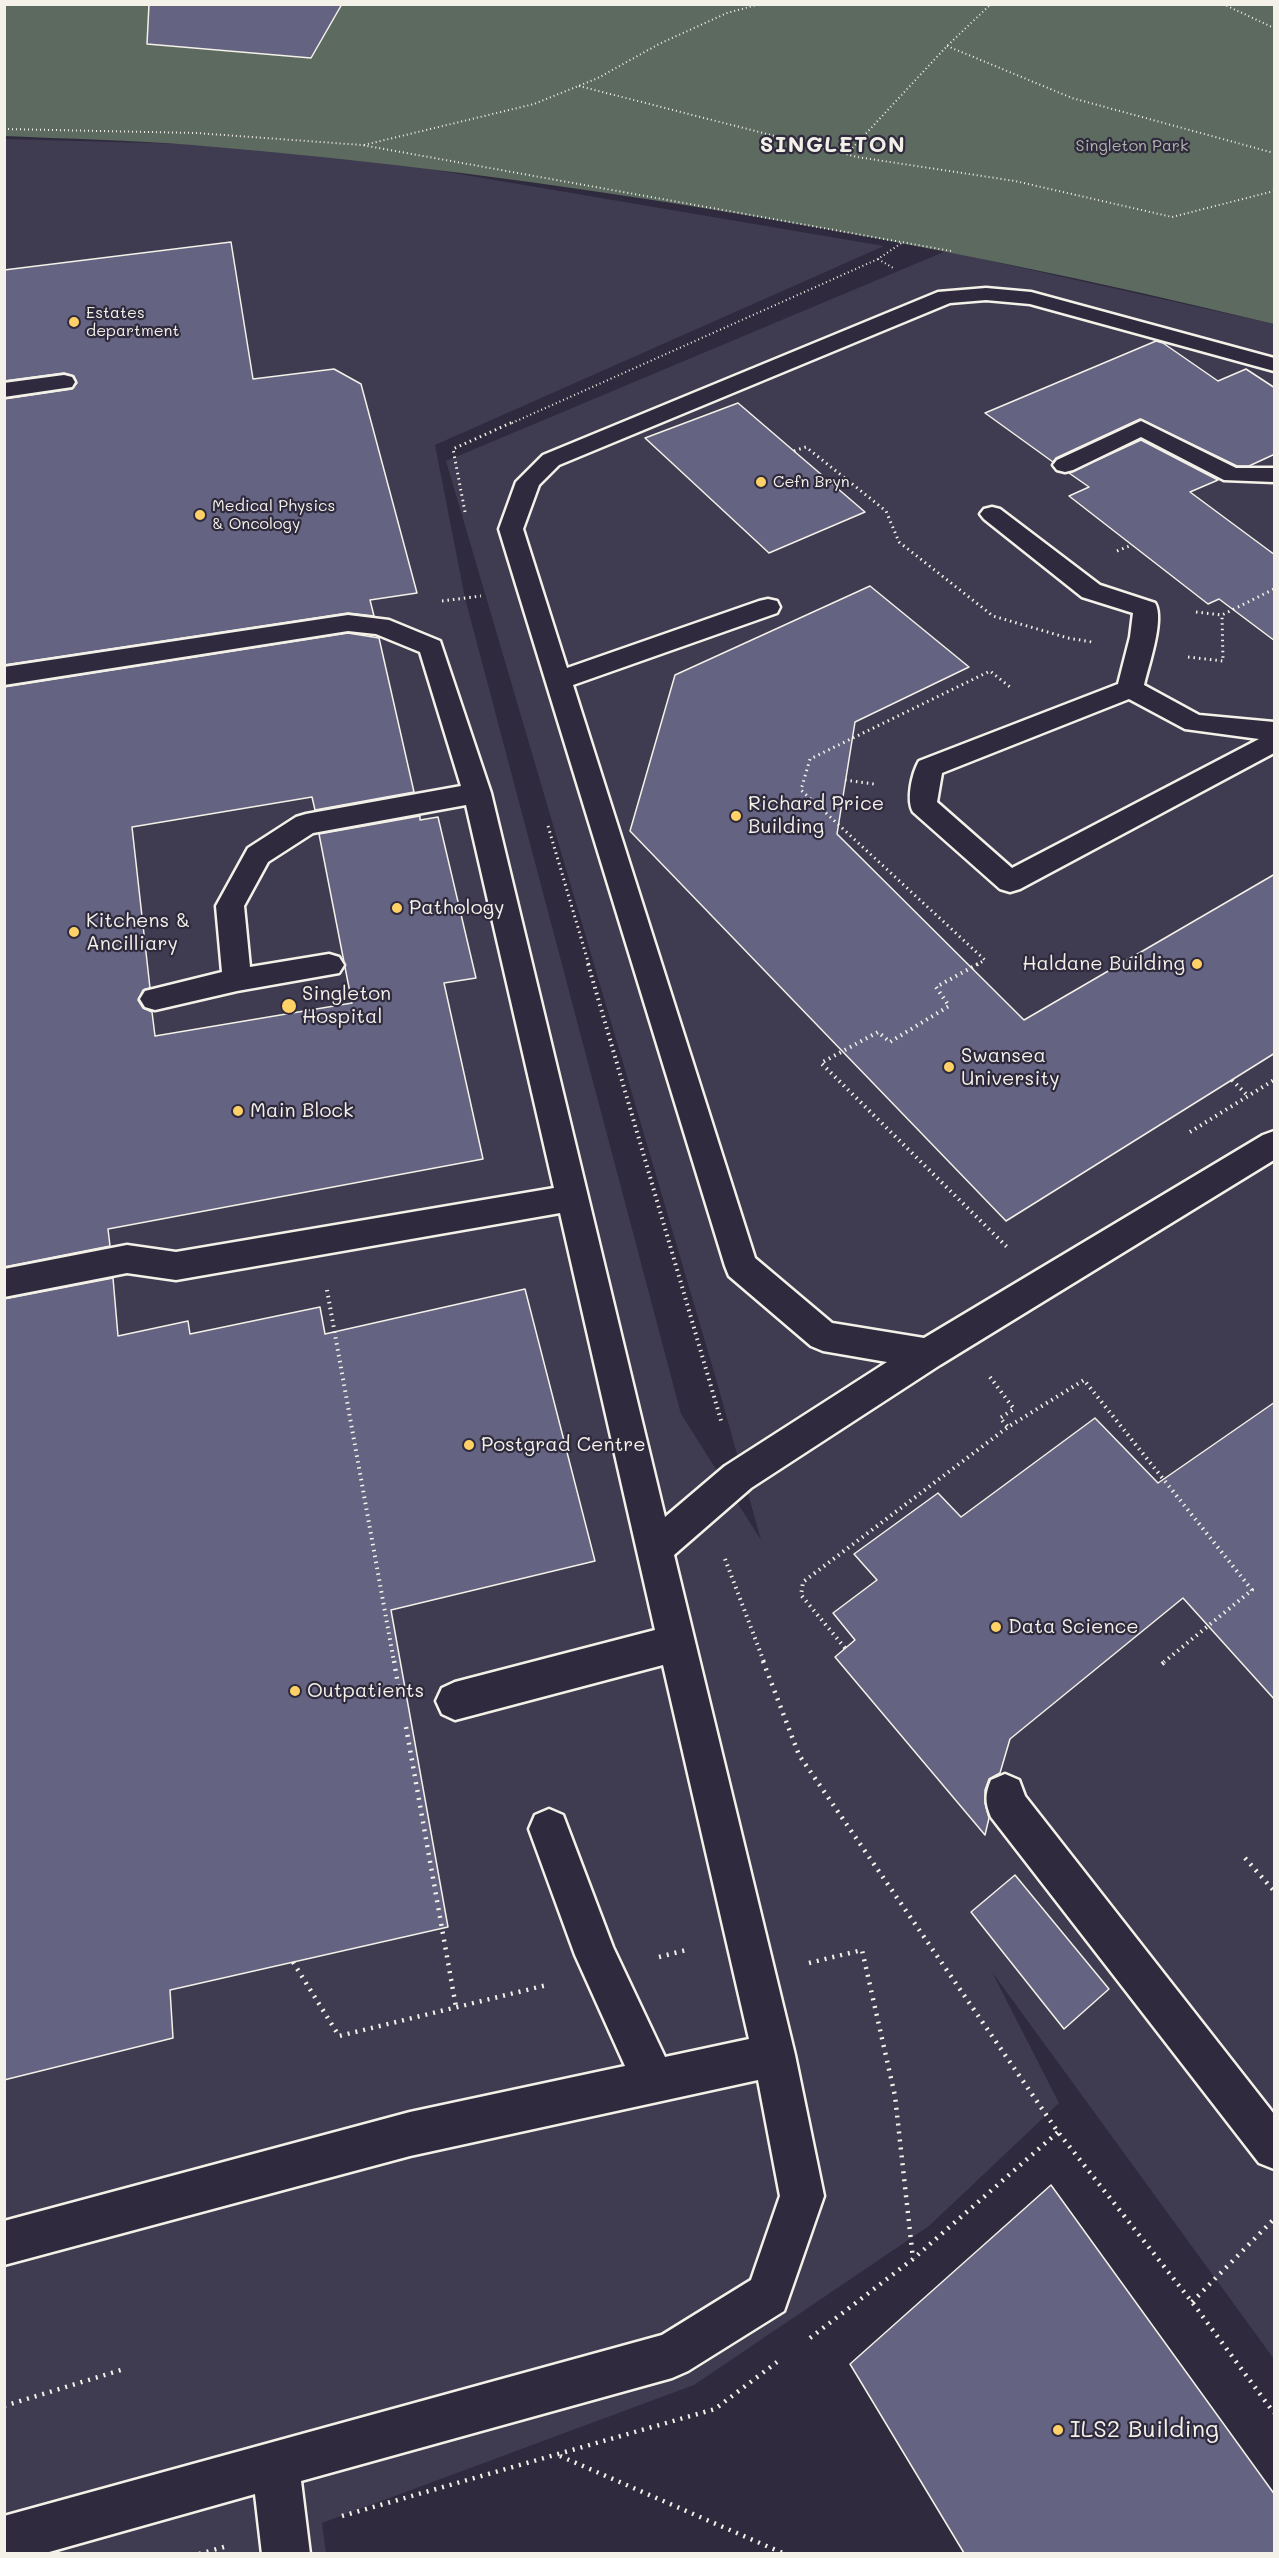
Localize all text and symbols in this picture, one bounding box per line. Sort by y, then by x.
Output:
district label: SINGLETON [760,132,906,158]
park label: Singleton Park [1076,136,1188,156]
place label: Estates department [86,303,180,341]
marker: Estates department [67,315,81,329]
place label: Cefn Bryn [773,472,850,492]
marker: Cefn Bryn [754,475,768,489]
place label: Medical Physics & Oncology [212,496,335,534]
marker: Medical Physics & Oncology [193,508,207,522]
place label: Richard Price Building [748,792,884,839]
marker: Richard Price Building [729,809,743,823]
place label: Pathology [409,896,505,920]
marker: Pathology [390,901,404,915]
place label: Kitchens & Ancilliary [86,909,190,956]
marker: Kitchens & Ancilliary [67,925,81,939]
place label: Haldane Building [1022,952,1185,976]
marker: Haldane Building [1190,957,1204,971]
place label: Singleton Hospital [302,982,391,1029]
marker: Singleton Hospital [280,997,298,1015]
place label: Swansea University [961,1044,1060,1091]
marker: Swansea University [942,1060,956,1074]
place label: Main Block [250,1099,354,1123]
marker: Main Block [231,1104,245,1118]
place label: Postgrad Centre [481,1433,646,1457]
marker: Postgrad Centre [462,1438,476,1452]
place label: Data Science [1008,1615,1139,1639]
marker: Data Science [989,1620,1003,1634]
place label: Outpatients [307,1679,424,1703]
marker: Outpatients [288,1684,302,1698]
place label: ILS2 Building [1070,2416,1219,2444]
marker: ILS2 Building [1051,2423,1065,2437]

